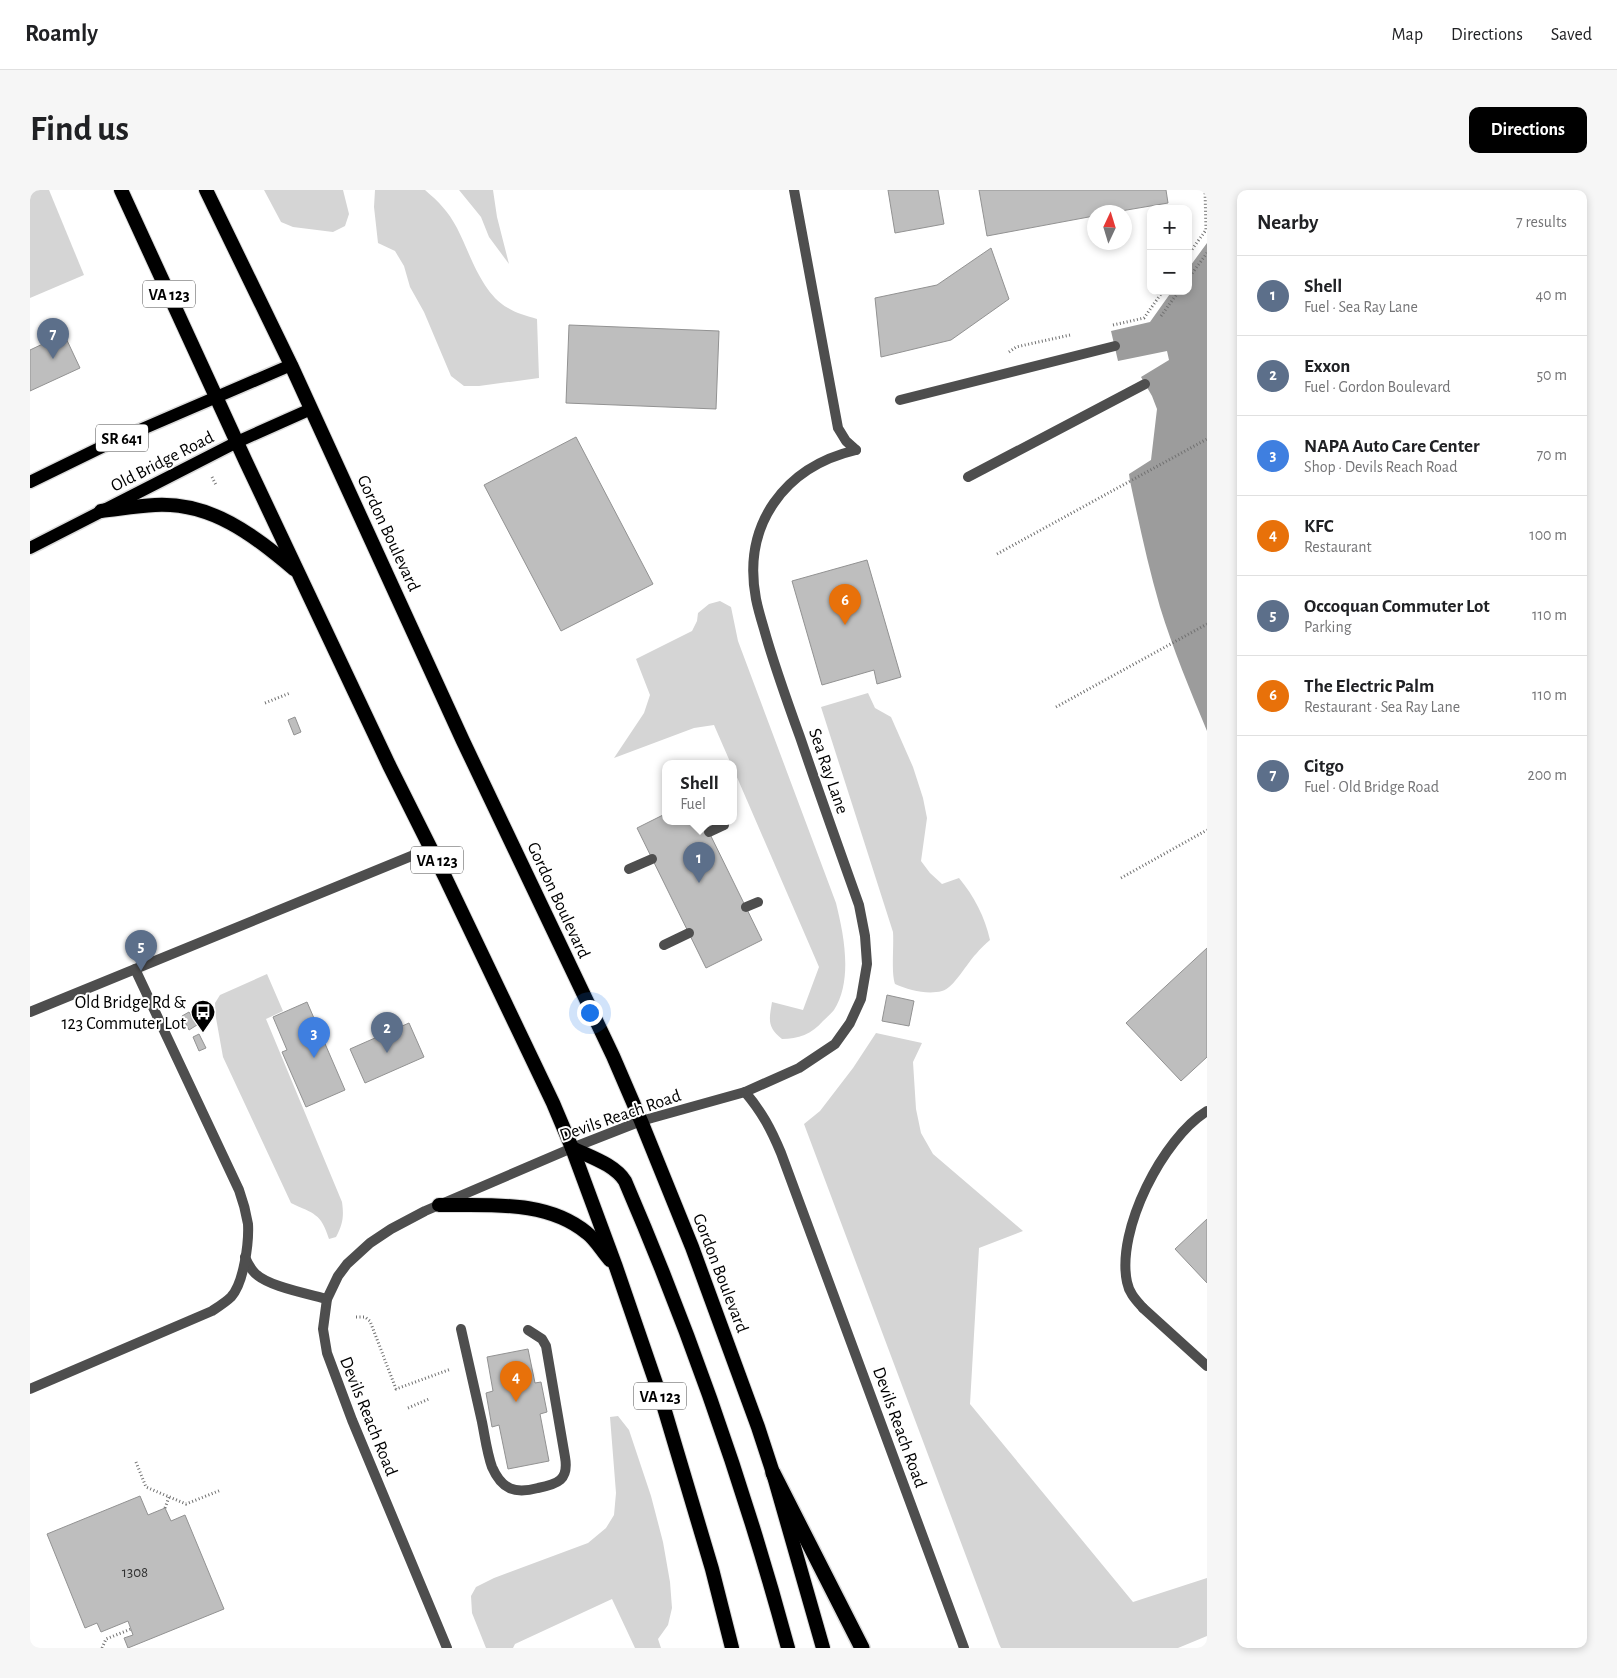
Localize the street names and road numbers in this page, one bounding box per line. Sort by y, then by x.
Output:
road number: VA 123 [143,280,195,308]
road number: SR 641 [96,424,148,452]
street label: Old Bridge Road [108,428,217,496]
street label: Gordon Boulevard [353,473,423,594]
street label: Sea Ray Lane [805,726,851,816]
street label: Gordon Boulevard [523,840,593,961]
road number: VA 123 [411,846,463,874]
street label: Devils Reach Road [557,1087,683,1145]
street label: Gordon Boulevard [689,1211,751,1335]
street label: Devils Reach Road [336,1354,400,1479]
street label: Devils Reach Road [869,1365,929,1490]
road number: VA 123 [634,1382,686,1410]

